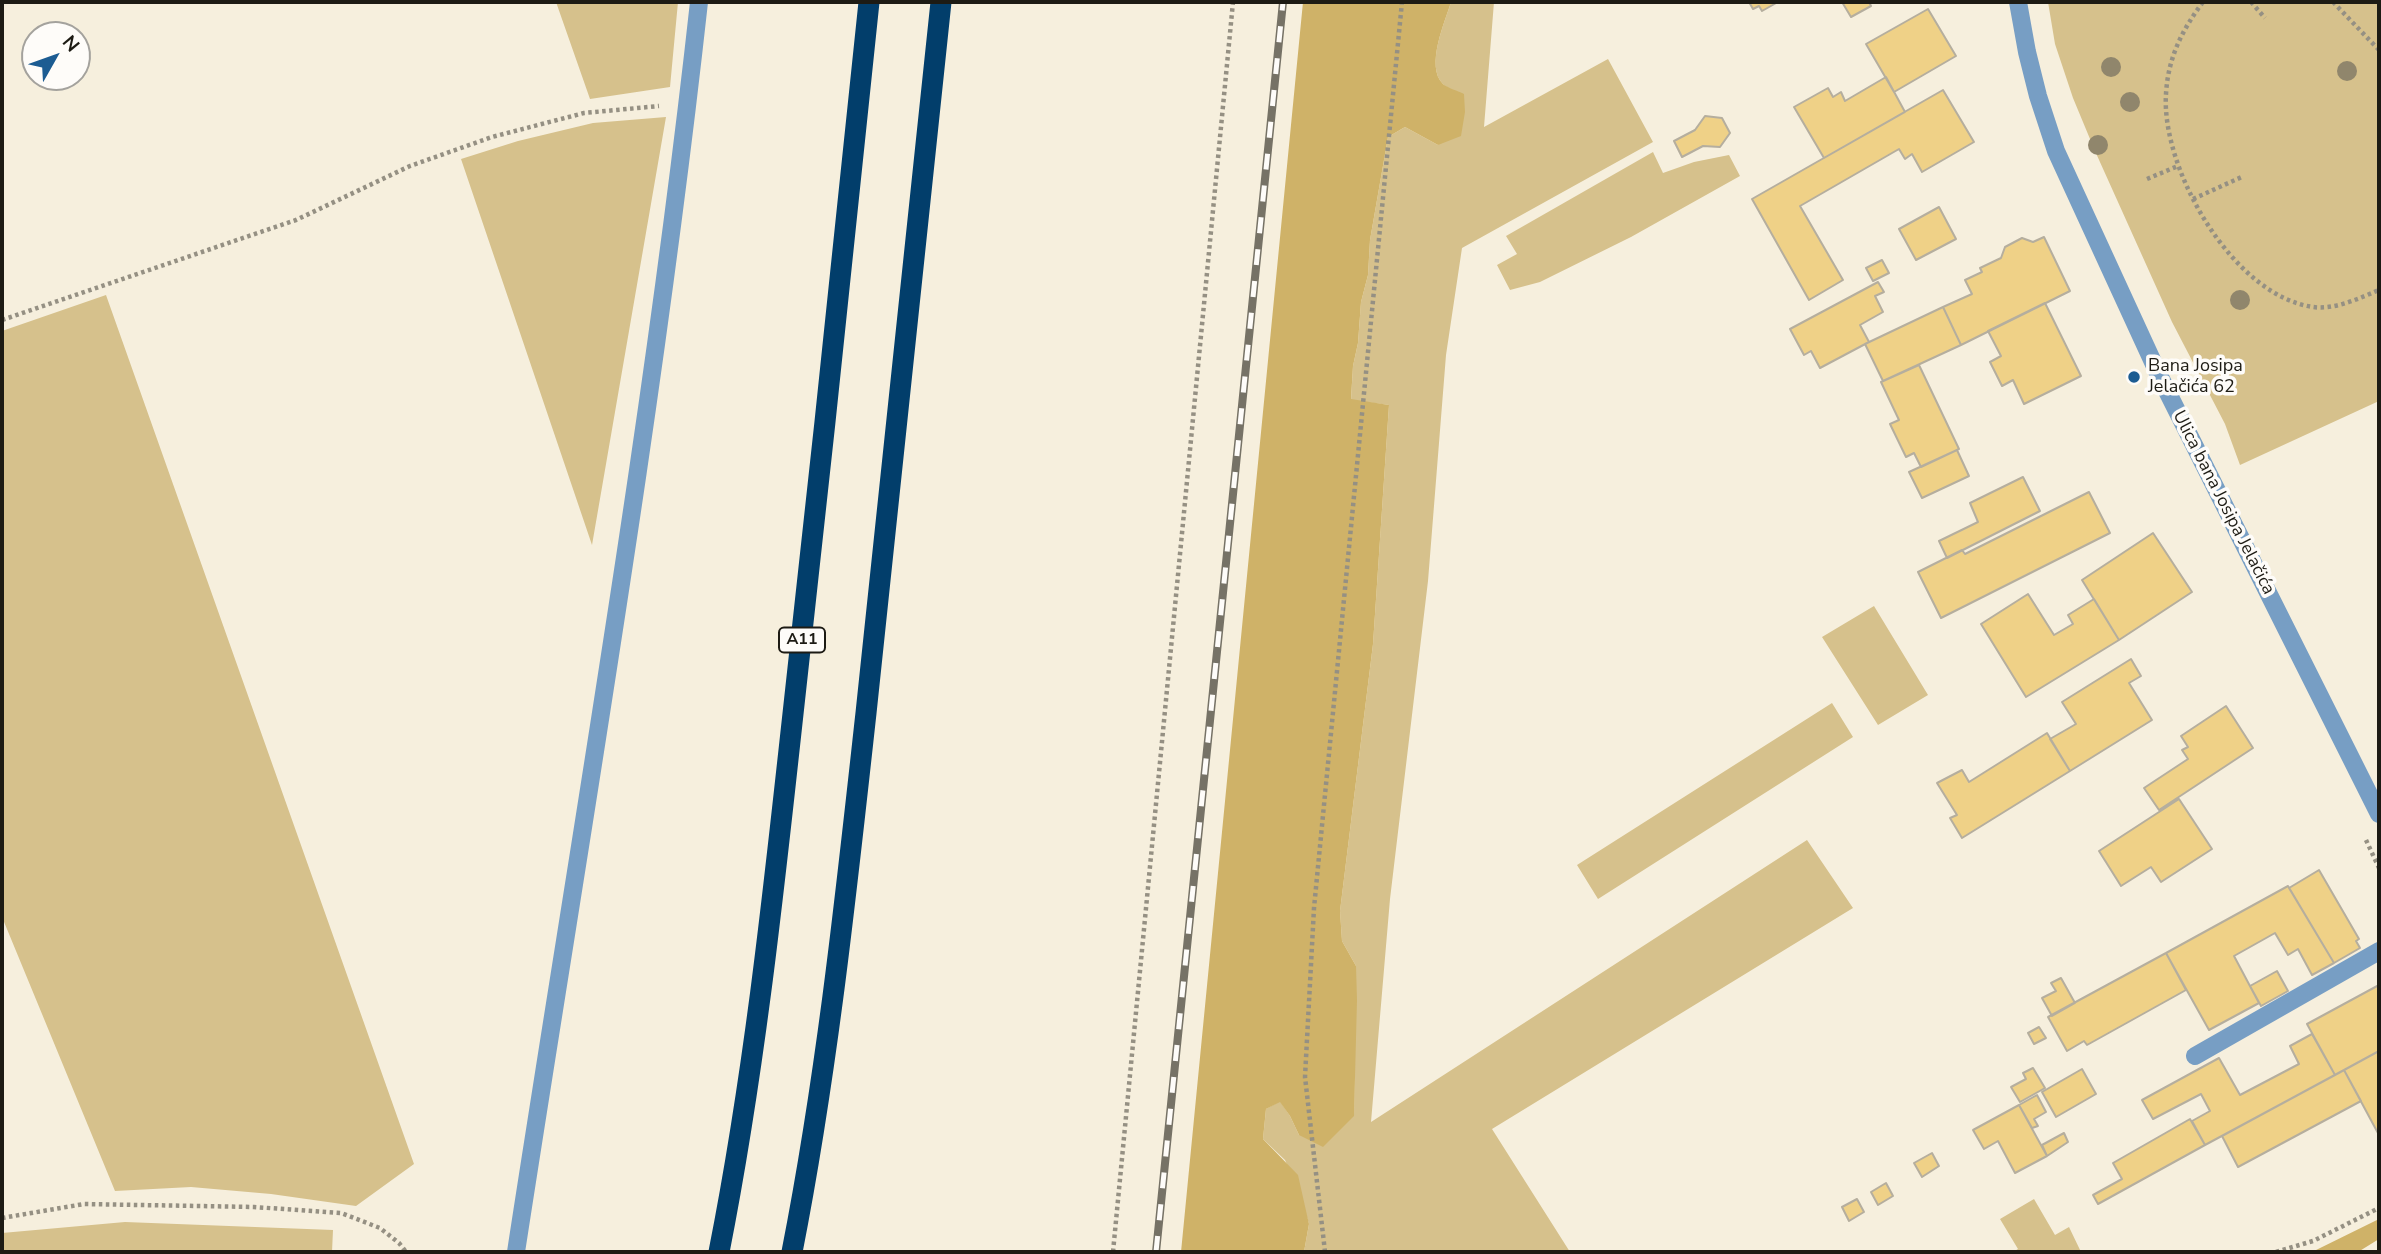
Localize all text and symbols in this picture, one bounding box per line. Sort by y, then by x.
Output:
north arrow [21,21,91,91]
text: N [56,30,85,58]
place label: Bana Josipa Jelačića 62 [2148,356,2243,398]
marker: Bana Josipa Jelačića 62 [2126,369,2142,385]
street label: Ulica bana Josipa Jelačića [2167,407,2279,599]
road number: A11 [779,628,825,652]

